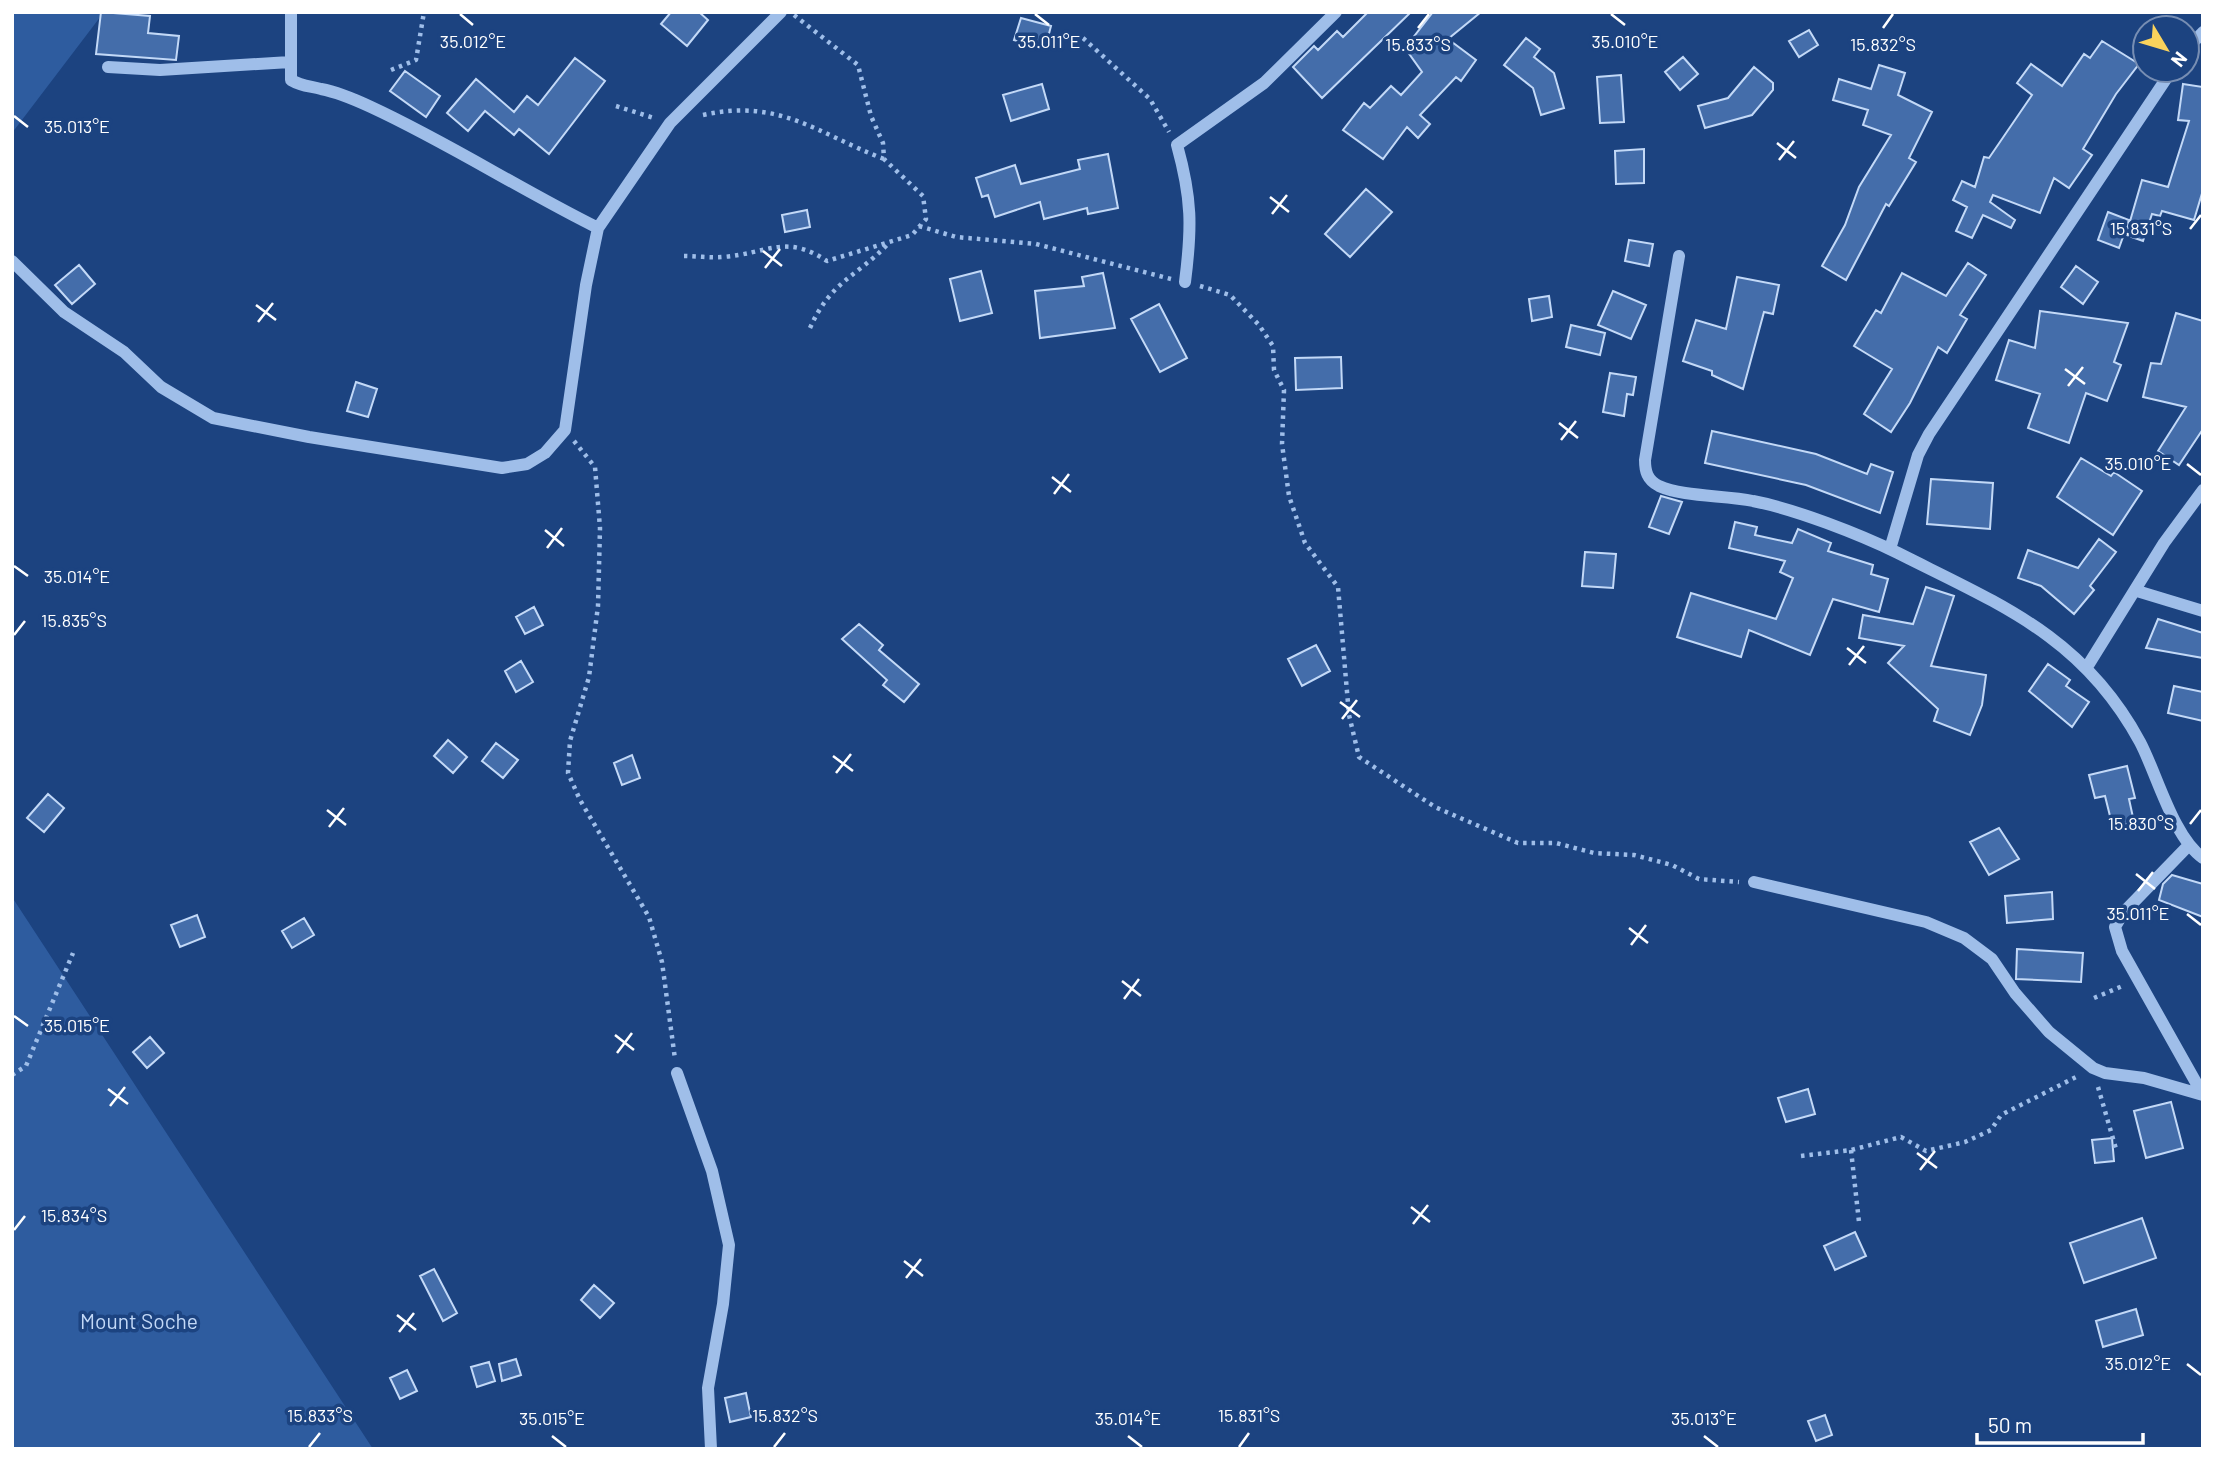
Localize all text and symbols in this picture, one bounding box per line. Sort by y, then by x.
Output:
north arrow [2131,14,2201,84]
text: 35.012°E [440,30,506,52]
text: 35.011°E [1018,30,1080,52]
text: 35.010°E [1592,30,1658,52]
text: 15.833°S [1385,33,1451,55]
text: 15.832°S [1850,33,1916,55]
text: N [2167,48,2193,72]
text: 35.013°E [44,115,110,137]
text: 15.831°S [2110,217,2172,239]
text: 35.010°E [2105,452,2171,474]
text: 35.014°E [44,565,110,587]
text: 15.835°S [41,609,107,631]
text: 15.830°S [2108,812,2174,834]
text: 35.011°E [2107,902,2169,924]
text: 35.015°E [44,1014,110,1036]
text: 15.834°S [41,1204,107,1226]
park label: Mount Soche [80,1308,198,1333]
text: 35.012°E [2105,1352,2171,1374]
scale bar [1977,1402,2143,1446]
text: 15.833°S [287,1404,353,1426]
text: 15.832°S [752,1404,818,1426]
text: 15.831°S [1218,1404,1280,1426]
text: 35.015°E [519,1407,585,1429]
text: 35.014°E [1095,1407,1161,1429]
text: 35.013°E [1671,1407,1737,1429]
text: 50 m [1988,1412,2032,1437]

